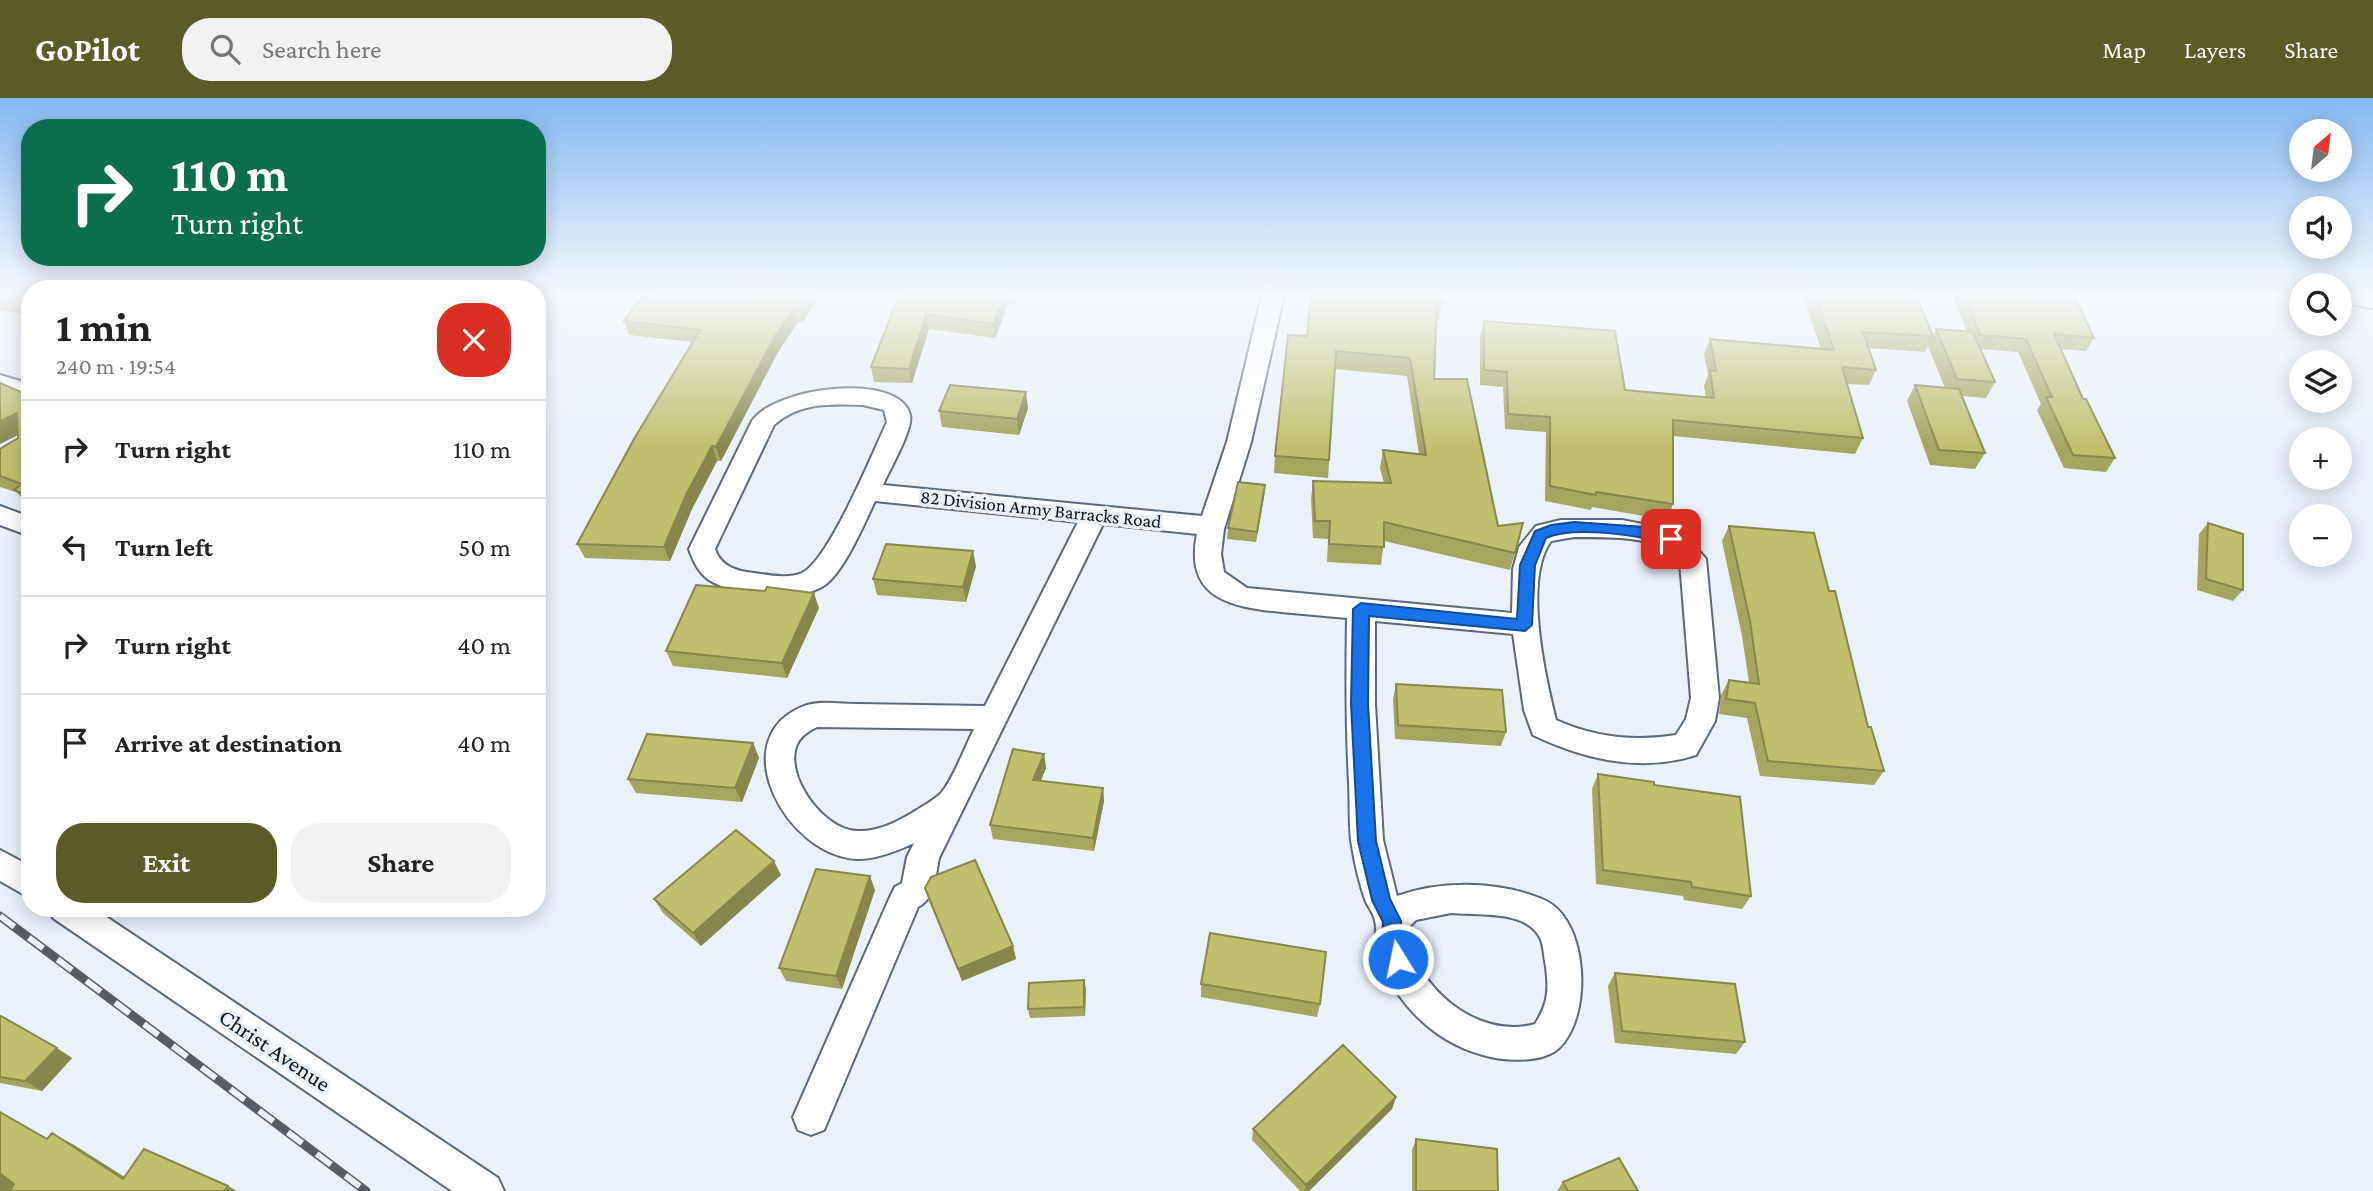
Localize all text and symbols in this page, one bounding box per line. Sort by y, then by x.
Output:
search box [182,18,672,81]
icon: search [206,30,244,68]
text: GoPilot [35,31,140,68]
text: Search here [262,35,381,64]
text: Map [2102,36,2146,63]
text: Layers [2184,36,2246,63]
text: Share [2284,36,2338,63]
north arrow [2289,119,2352,182]
map controls [2289,119,2352,567]
icon: right [56,147,147,238]
text: 110 m [171,147,288,202]
button: sound [2289,196,2352,259]
text: Turn right [171,205,303,241]
button: search [2289,273,2352,336]
text: 1 min [56,303,152,350]
button: close [437,303,511,377]
button: layers [2289,350,2352,413]
text: 240 m · 19:54 [56,353,176,379]
button: + [2289,427,2352,490]
icon: right [56,430,94,468]
text: Turn right [115,435,231,464]
text: 110 m [453,435,511,464]
street label: 82 Division Army Barracks Road [919,486,1163,532]
button: − [2289,504,2352,567]
pin [1641,509,1701,569]
icon: arrive [1652,520,1690,558]
icon: left [56,528,94,566]
text: Turn left [115,533,213,562]
text: 50 m [458,533,511,562]
icon: right [56,626,94,664]
text: Turn right [115,631,231,660]
text: 40 m [457,631,511,660]
icon: arrive [56,724,94,762]
text: Arrive at destination [115,729,342,758]
text: 40 m [457,729,511,758]
button: Exit [56,823,277,903]
button: Share [291,823,511,903]
position arrow [1361,922,1435,996]
street label: Christ Avenue [214,1003,336,1097]

